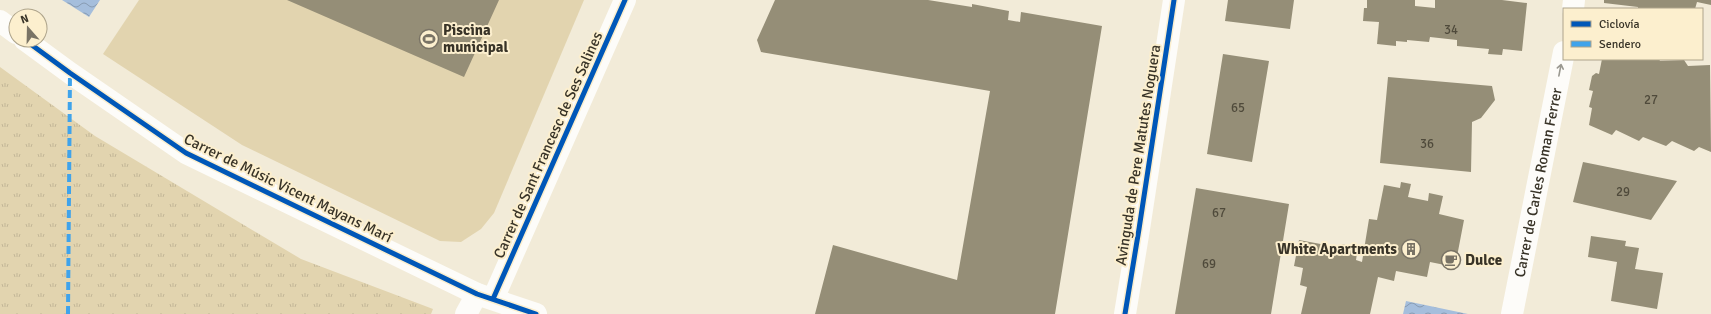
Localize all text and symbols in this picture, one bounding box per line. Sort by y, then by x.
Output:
north arrow [8,8,48,48]
legend [1563,8,1703,60]
text: N [19,12,31,26]
text: Ciclovía [1599,17,1640,32]
place label: Piscina municipal [443,21,509,56]
house number: 34 [1444,22,1458,38]
sports icon: Piscina municipal [418,28,440,50]
street label: Carrer de Sant Francesc de Ses Salines [490,28,606,261]
text: Sendero [1599,37,1641,52]
street label: Avinguda de Pere Matutes Noguera [1112,43,1164,267]
one-way arrow [1557,64,1565,77]
street label: Carrer de Carles Roman Ferrer [1510,86,1566,279]
house number: 27 [1644,92,1658,108]
house number: 65 [1231,100,1245,116]
street label: Carrer de Músic Vicent Mayans Marí [181,130,395,246]
house number: 36 [1420,136,1434,152]
house number: 29 [1616,184,1630,200]
house number: 67 [1212,205,1226,221]
building icon: White Apartments [1400,238,1422,260]
place label: White Apartments [1277,240,1397,258]
cafe icon: Dulce [1440,249,1462,271]
place label: Dulce [1465,251,1502,269]
house number: 69 [1202,256,1216,272]

